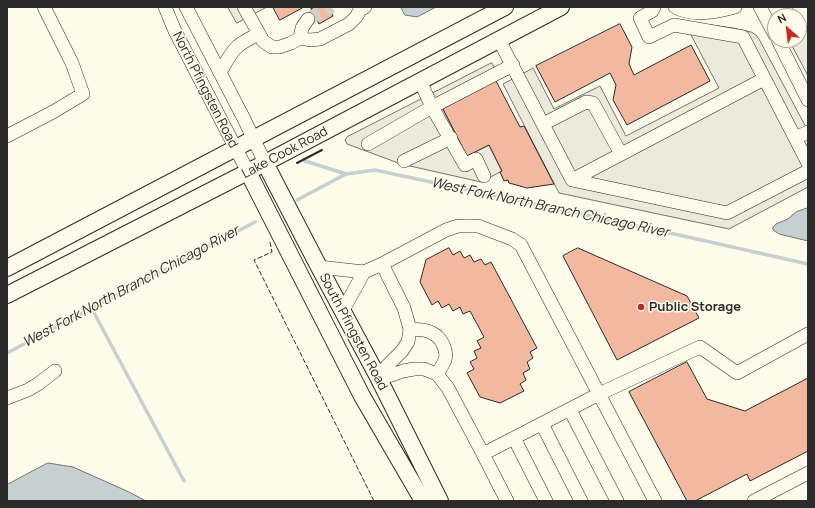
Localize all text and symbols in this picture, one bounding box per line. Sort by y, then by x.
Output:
north arrow [767,8,807,48]
text: N [775,9,789,26]
street label: North Pfingsten Road [169,29,241,151]
street label: Lake Cook Road [239,124,331,182]
water label: West Fork North Branch Chicago River [430,175,670,241]
water label: West Fork North Branch Chicago River [20,223,242,351]
street label: South Pfingsten Road [316,271,390,393]
place label: Public Storage [649,299,741,315]
marker: Public Storage [636,302,646,312]

